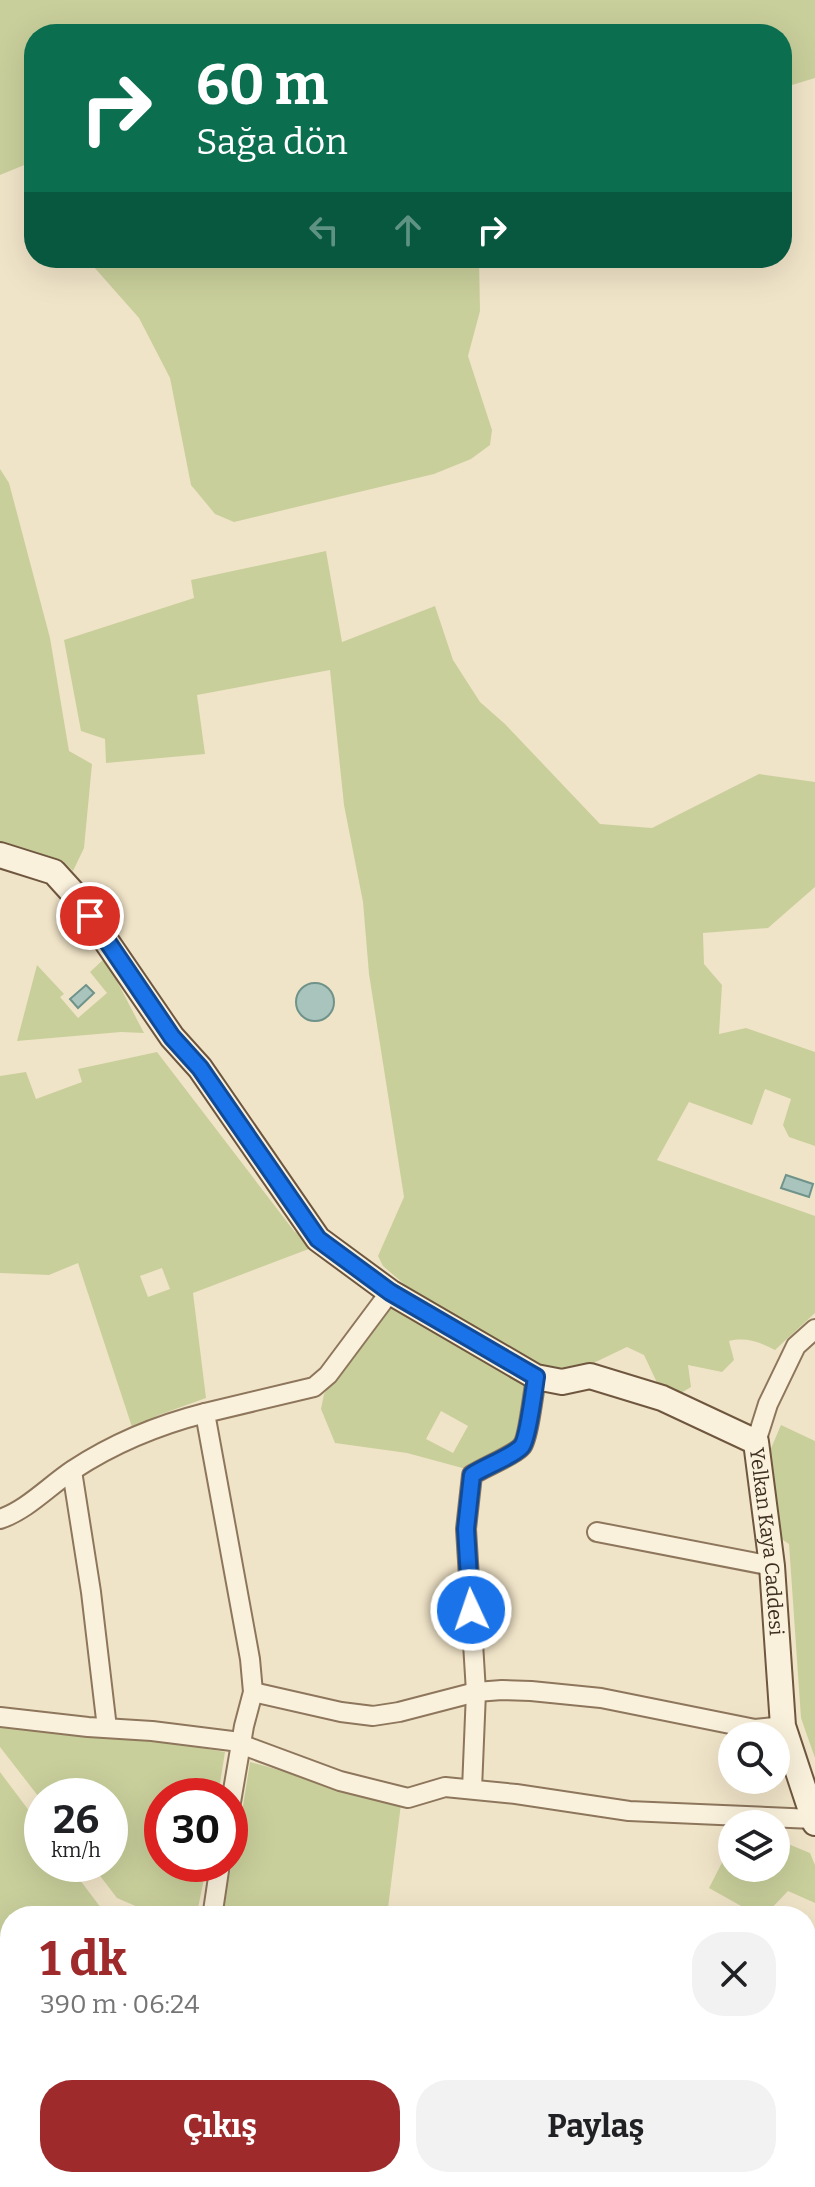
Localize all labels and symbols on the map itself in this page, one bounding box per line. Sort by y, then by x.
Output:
pin [56,882,124,950]
street label: Yelkan Kaya Caddesi [745,1446,789,1636]
position arrow [429,1568,513,1652]
speed limit sign: 30 [144,1778,248,1882]

